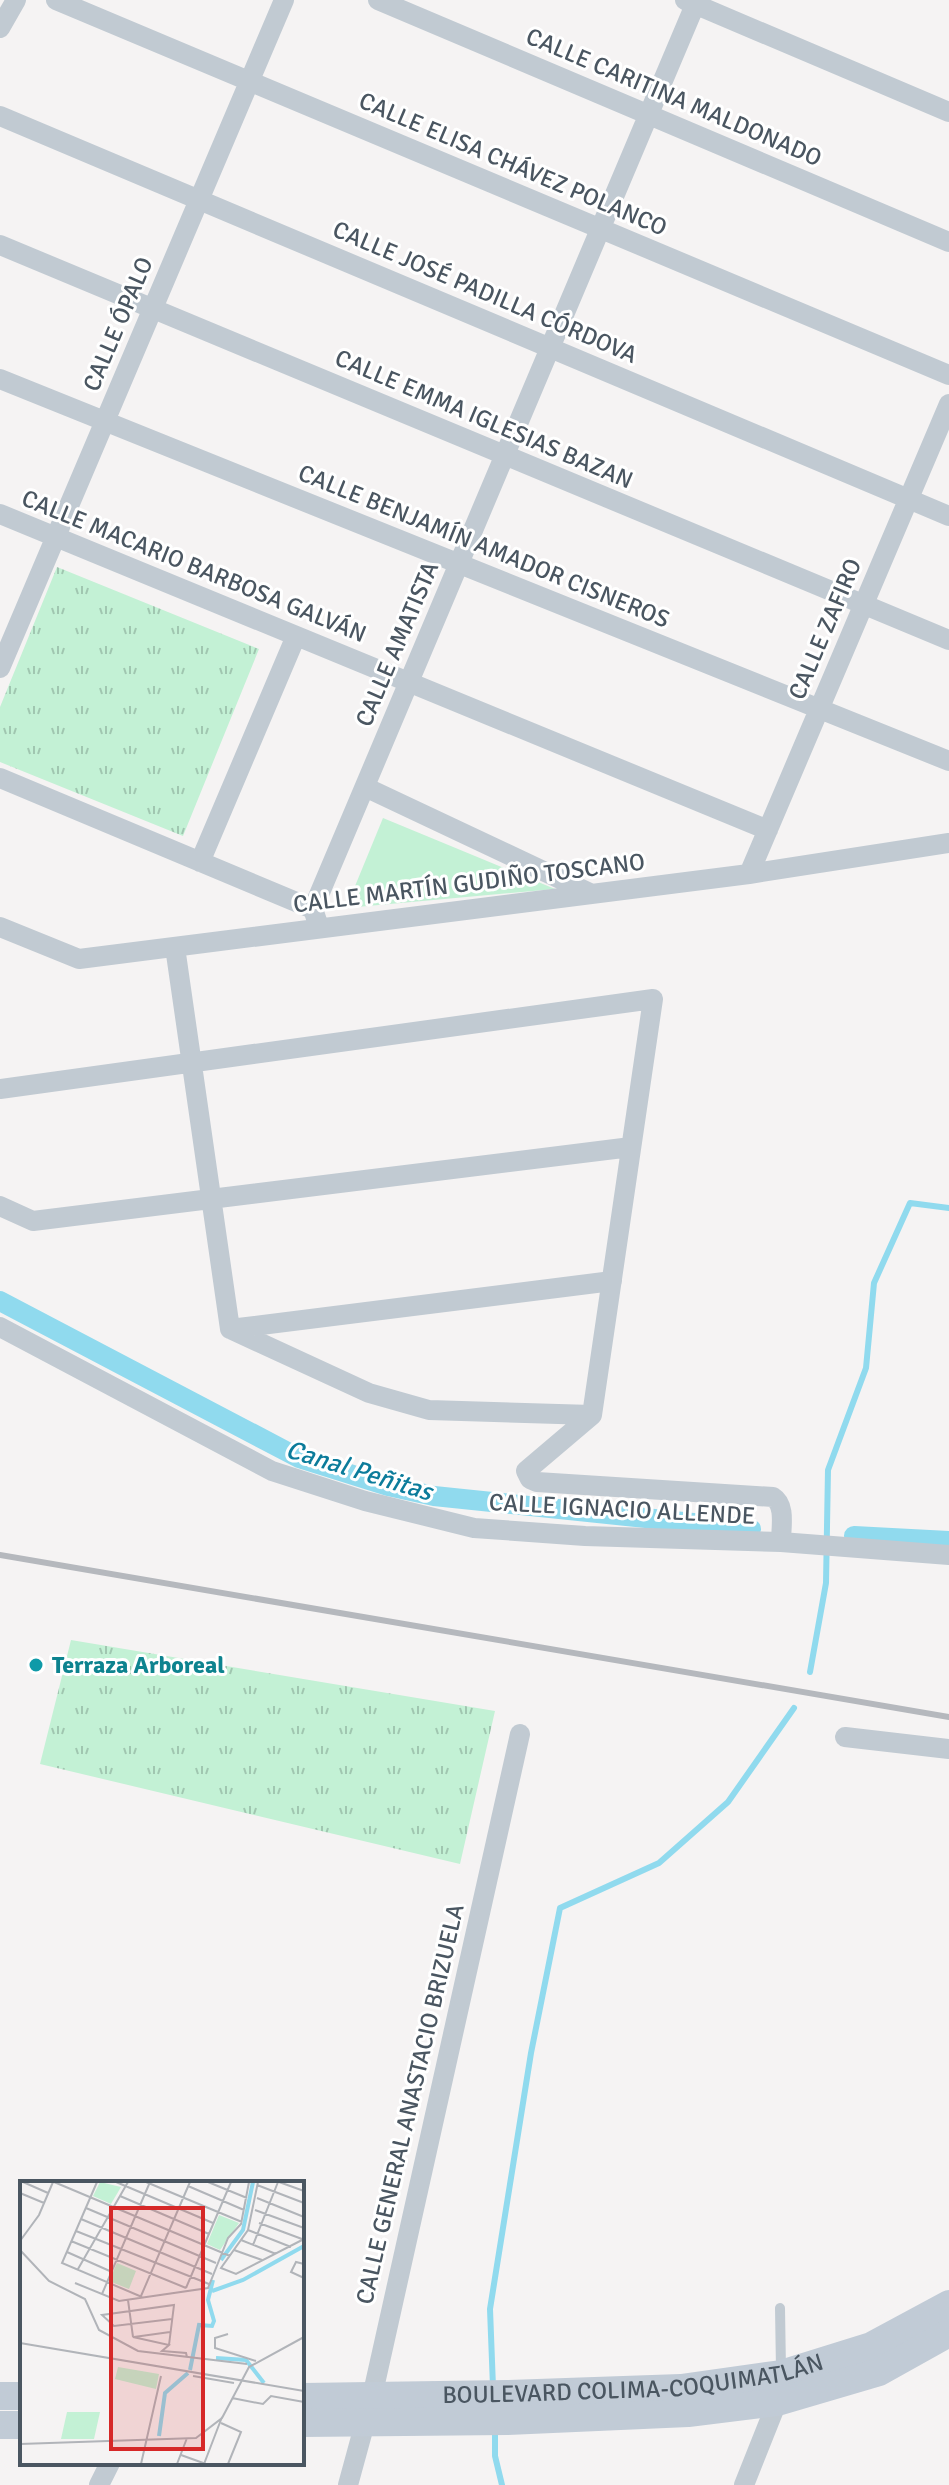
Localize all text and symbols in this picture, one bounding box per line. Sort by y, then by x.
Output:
street label: CALLE CARITINA MALDONADO [522,21,826,173]
street label: CALLE ELISA CHÁVEZ POLANCO [354,85,672,243]
street label: CALLE JOSÉ PADILLA CÓRDOVA [328,214,642,370]
street label: CALLE ÓPALO [76,252,160,396]
street label: CALLE EMMA IGLESIAS BAZAN [331,343,637,495]
street label: CALLE BENJAMÍN AMADOR CISNEROS [294,458,674,634]
street label: CALLE MACARIO BARBOSA GALVÁN [17,483,371,649]
street label: CALLE ZAFIRO [782,554,868,704]
street label: CALLE AMATISTA [349,557,445,731]
street label: CALLE MARTÍN GUDIÑO TOSCANO [291,847,647,919]
water label: Canal Peñitas [282,1434,438,1509]
street label: CALLE IGNACIO ALLENDE [488,1487,756,1531]
place label: Terraza Arboreal [52,1650,225,1680]
marker: Terraza Arboreal [27,1656,45,1674]
street label: CALLE GENERAL ANASTACIO BRIZUELA [349,1901,471,2307]
inset map [20,2181,304,2465]
street label: BOULEVARD COLIMA-COQUIMATLÁN [442,2347,827,2410]

